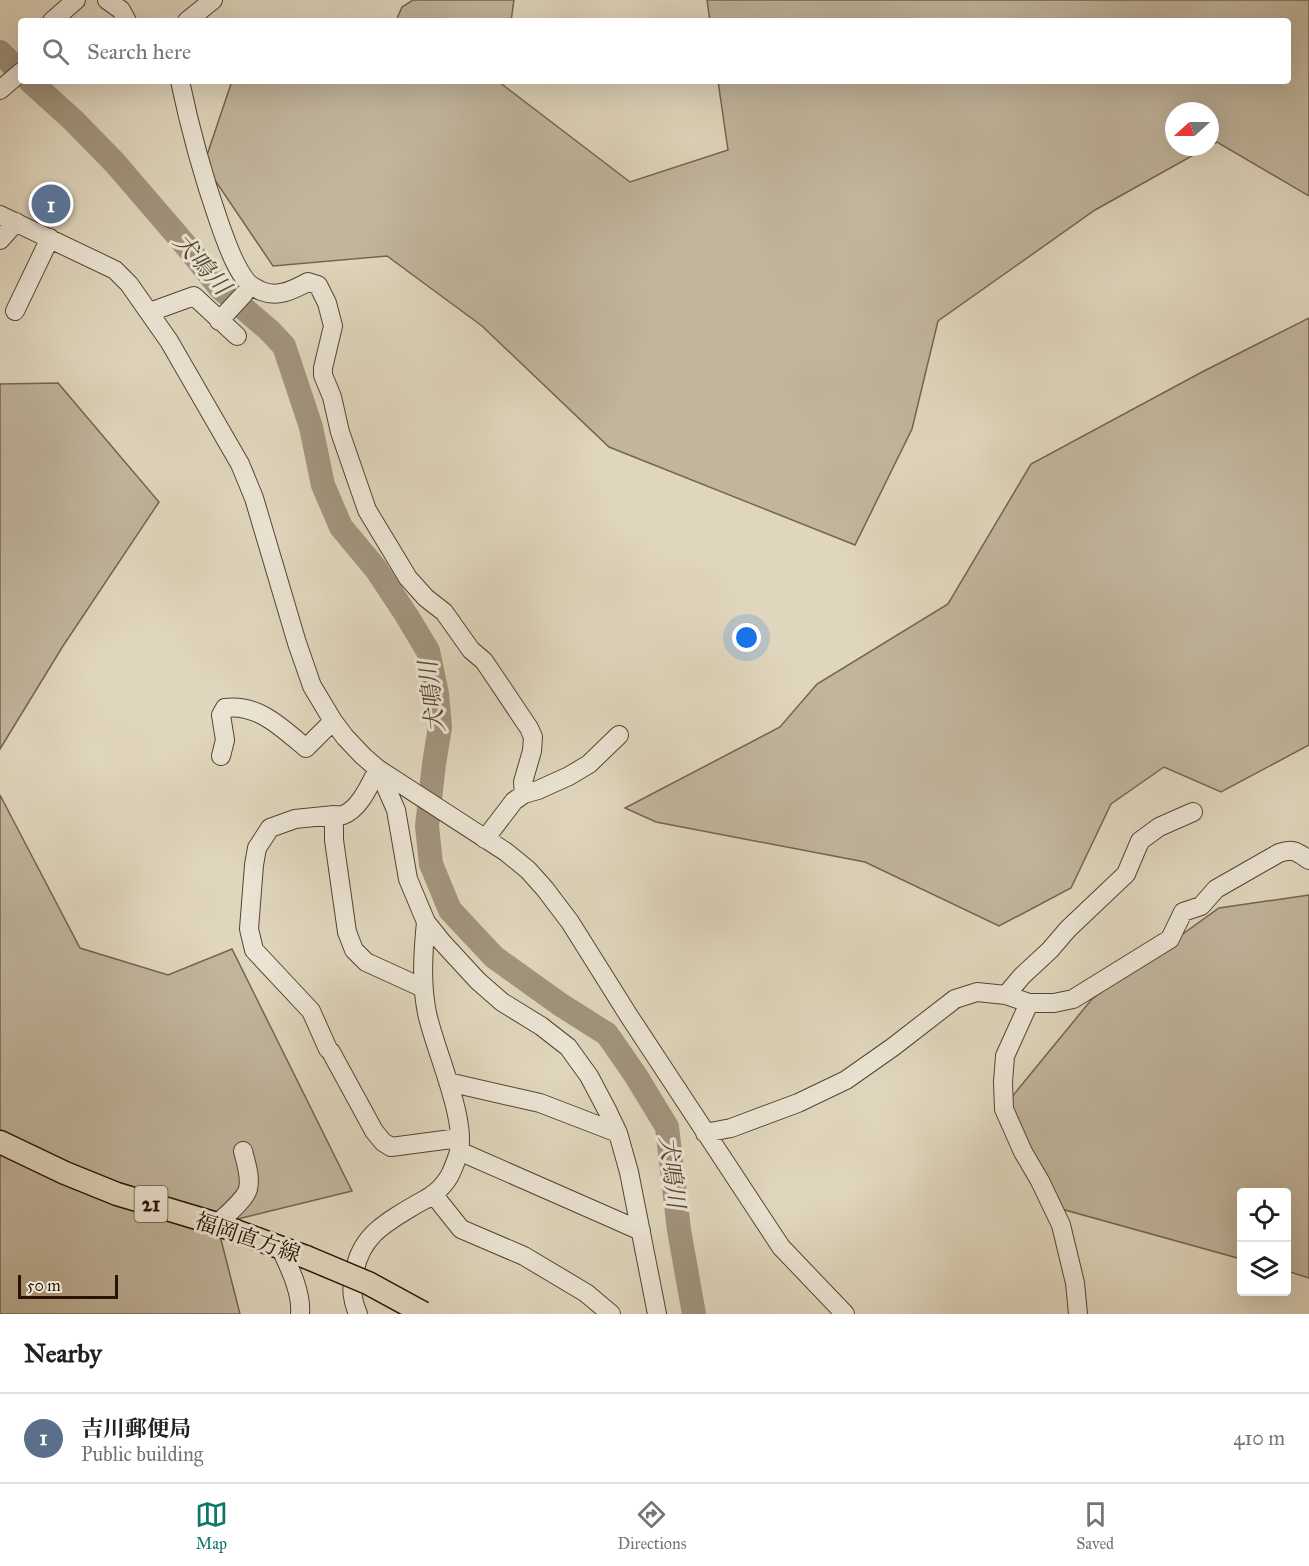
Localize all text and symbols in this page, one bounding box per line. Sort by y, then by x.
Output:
search box [18,18,1291,84]
icon: search [39,35,72,68]
text: Search here [87,38,191,65]
north arrow [1165,102,1219,156]
pin: 1 [32,182,70,226]
water label: 犬鳴川 [167,227,239,303]
your location [732,623,761,652]
water label: 犬鳴川 [412,656,451,735]
water label: 犬鳴川 [653,1134,692,1213]
road number: 21 [134,1186,168,1222]
map controls [1237,1188,1291,1296]
button: locate [1237,1188,1291,1242]
street label: 福岡直方線 [191,1207,304,1268]
button: layers [1237,1242,1291,1296]
scale bar [18,1272,118,1300]
text: 50 m [27,1276,61,1295]
text: Nearby [24,1337,102,1369]
text: 吉川郵便局 [81,1415,191,1442]
text: 1 [40,1426,47,1450]
text: 410 m [1233,1426,1285,1450]
text: Public building [81,1442,203,1466]
tab: Map [195,1498,228,1553]
tab: Directions [618,1498,686,1553]
tab: Saved [1076,1498,1114,1553]

